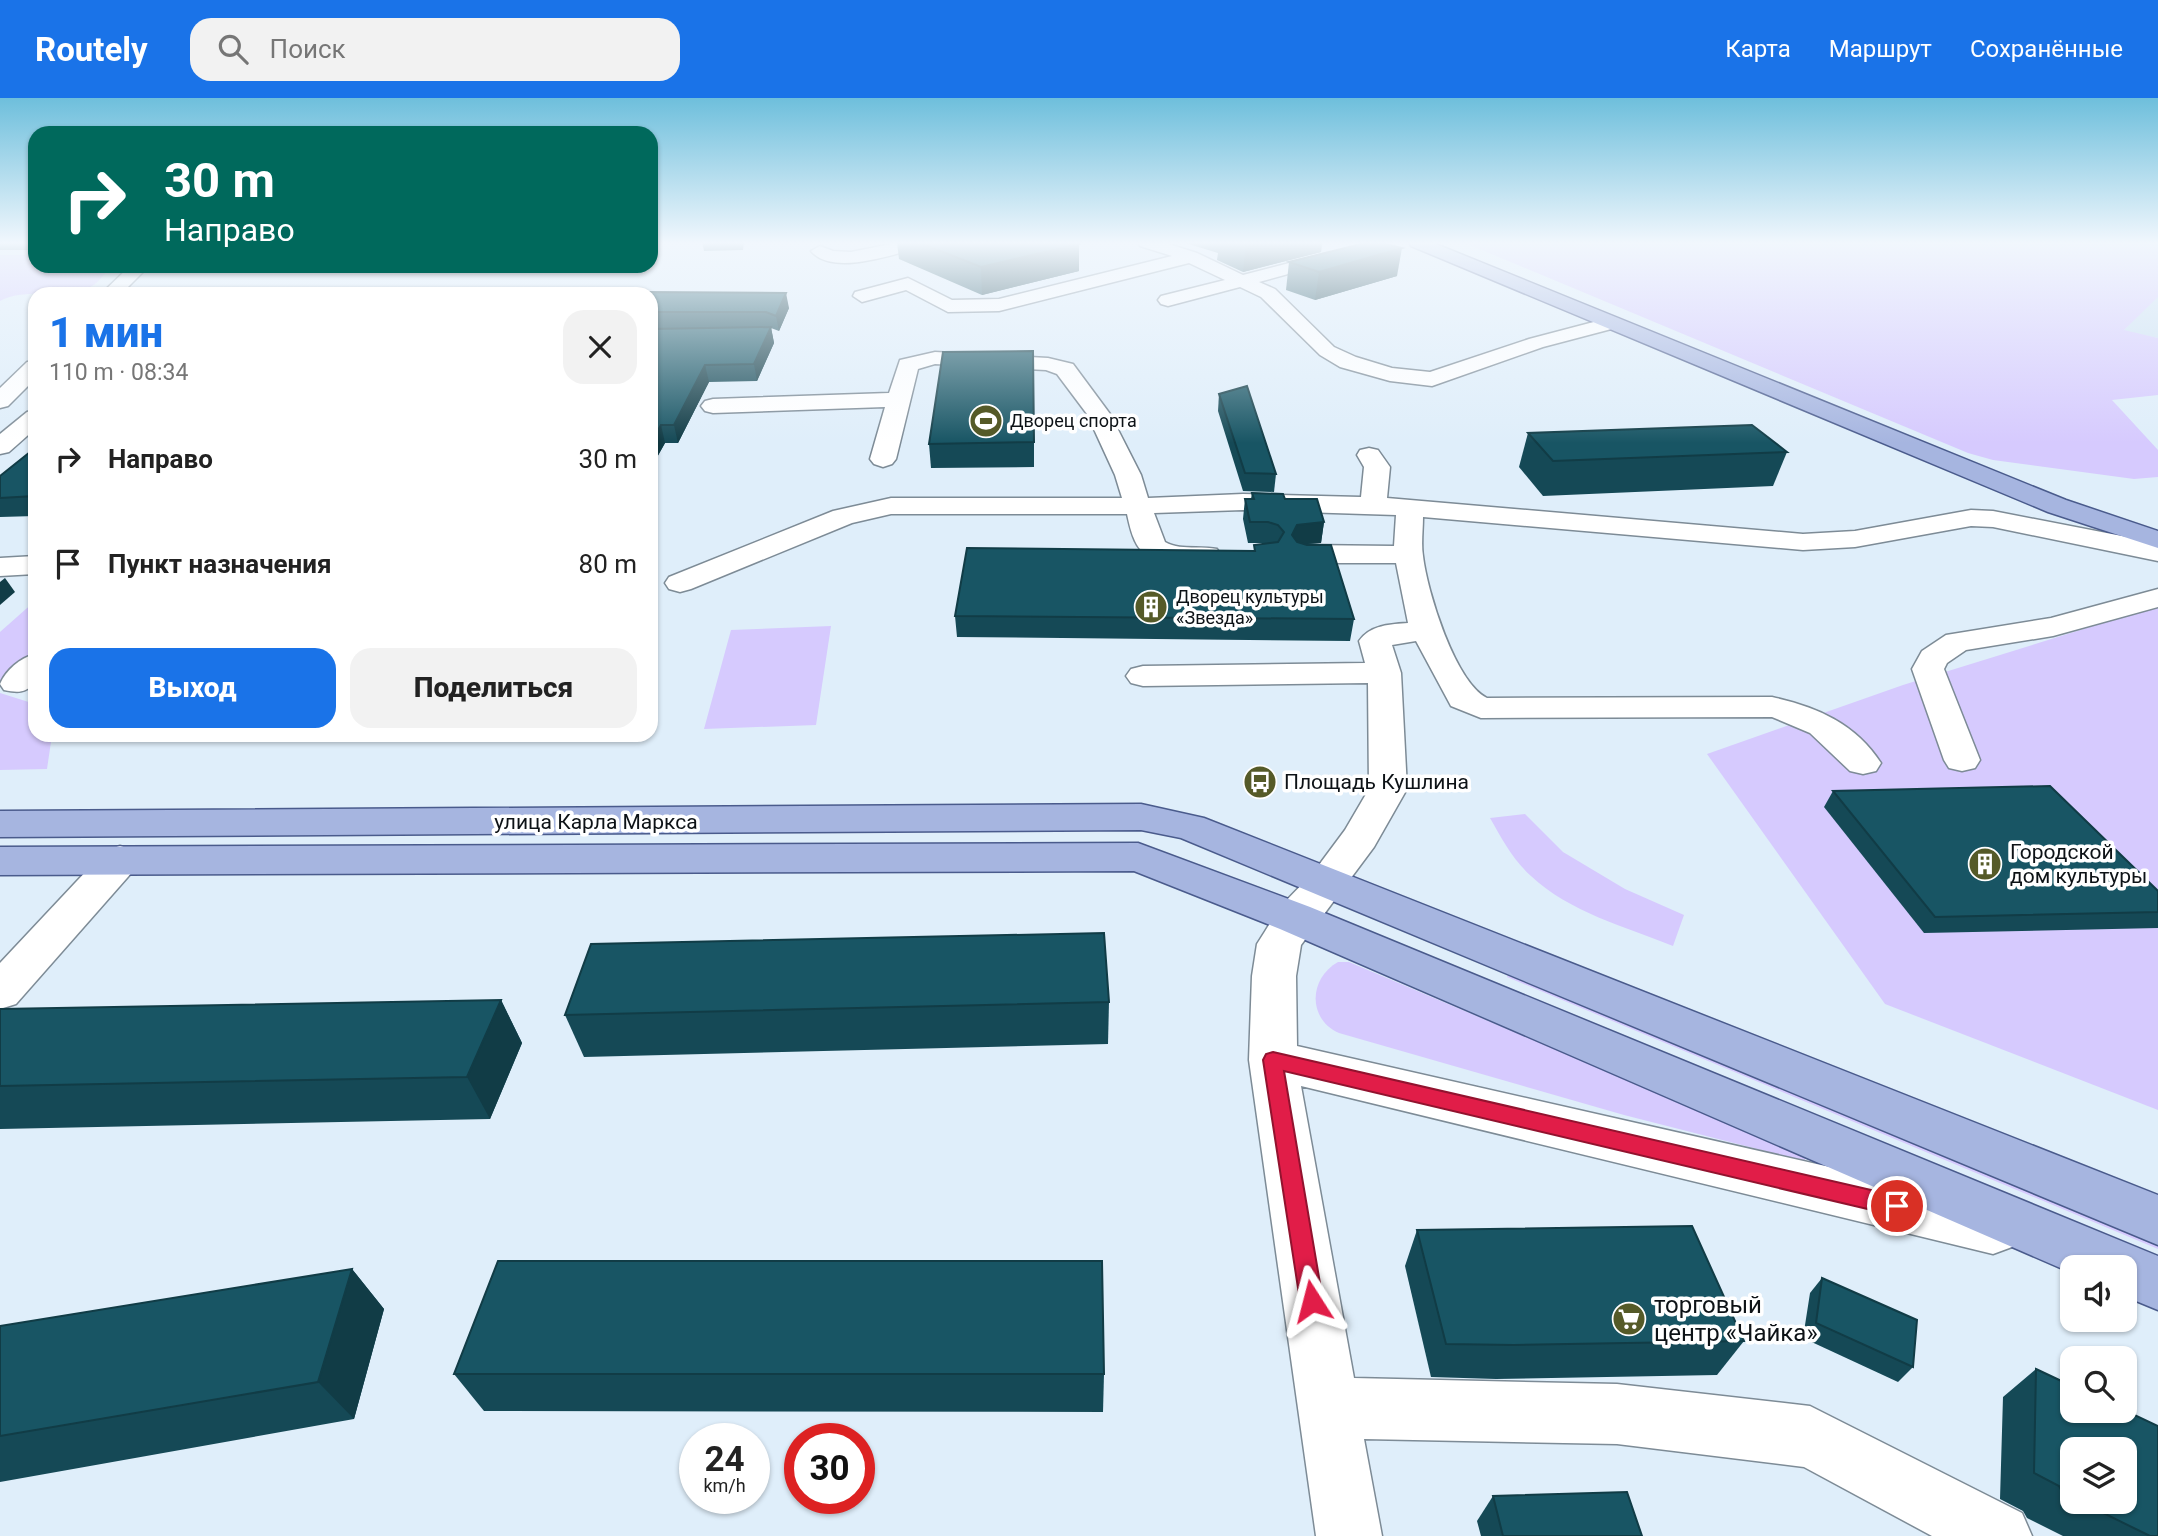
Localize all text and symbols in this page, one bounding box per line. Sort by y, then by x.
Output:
search box [190,18,680,81]
text: Routely [35,30,148,69]
icon: search [214,30,252,68]
text: Поиск [270,34,346,64]
text: Карта [1725,35,1791,63]
text: Маршрут [1829,35,1932,63]
text: Сохранённые [1970,35,2123,63]
text: 30 m [164,152,275,209]
icon: right [49,154,140,245]
text: Направо [164,211,295,249]
text: 1 мин [49,308,163,357]
button: close [563,310,637,384]
text: 110 m · 08:34 [49,359,188,386]
sports icon: Дворец спорта [967,402,1005,440]
place label: Дворец спорта [1010,410,1137,431]
icon: right [49,440,87,478]
text: Направо [108,444,213,474]
text: 30 m [579,444,637,474]
icon: arrive [49,545,87,583]
text: Пункт назначения [108,549,332,579]
text: 80 m [579,549,637,579]
place label: Дворец культуры «Звезда» [1176,586,1324,628]
building icon: Дворец культуры «Звезда» [1132,588,1170,626]
button: Выход [49,648,336,728]
button: Поделиться [350,648,637,728]
bus stop icon: Площадь Кушлина [1241,763,1279,801]
place label: Площадь Кушлина [1284,770,1469,794]
street label: улица Карла Маркса [494,810,698,834]
place label: Городской дом культуры [2010,840,2147,888]
building icon: Городской дом культуры [1966,845,2004,883]
pin [1867,1176,1927,1236]
icon: arrive [1878,1187,1916,1225]
map controls [2060,1255,2137,1514]
button: sound [2060,1255,2137,1332]
position arrow [1275,1264,1349,1338]
place label: торговый центр «Чайка» [1654,1291,1818,1347]
supermarket icon: торговый центр «Чайка» [1610,1300,1648,1338]
button: search [2060,1346,2137,1423]
speed limit sign: 30 [784,1423,875,1514]
button: layers [2060,1437,2137,1514]
text: 24 [704,1439,745,1480]
text: km/h [703,1475,746,1496]

